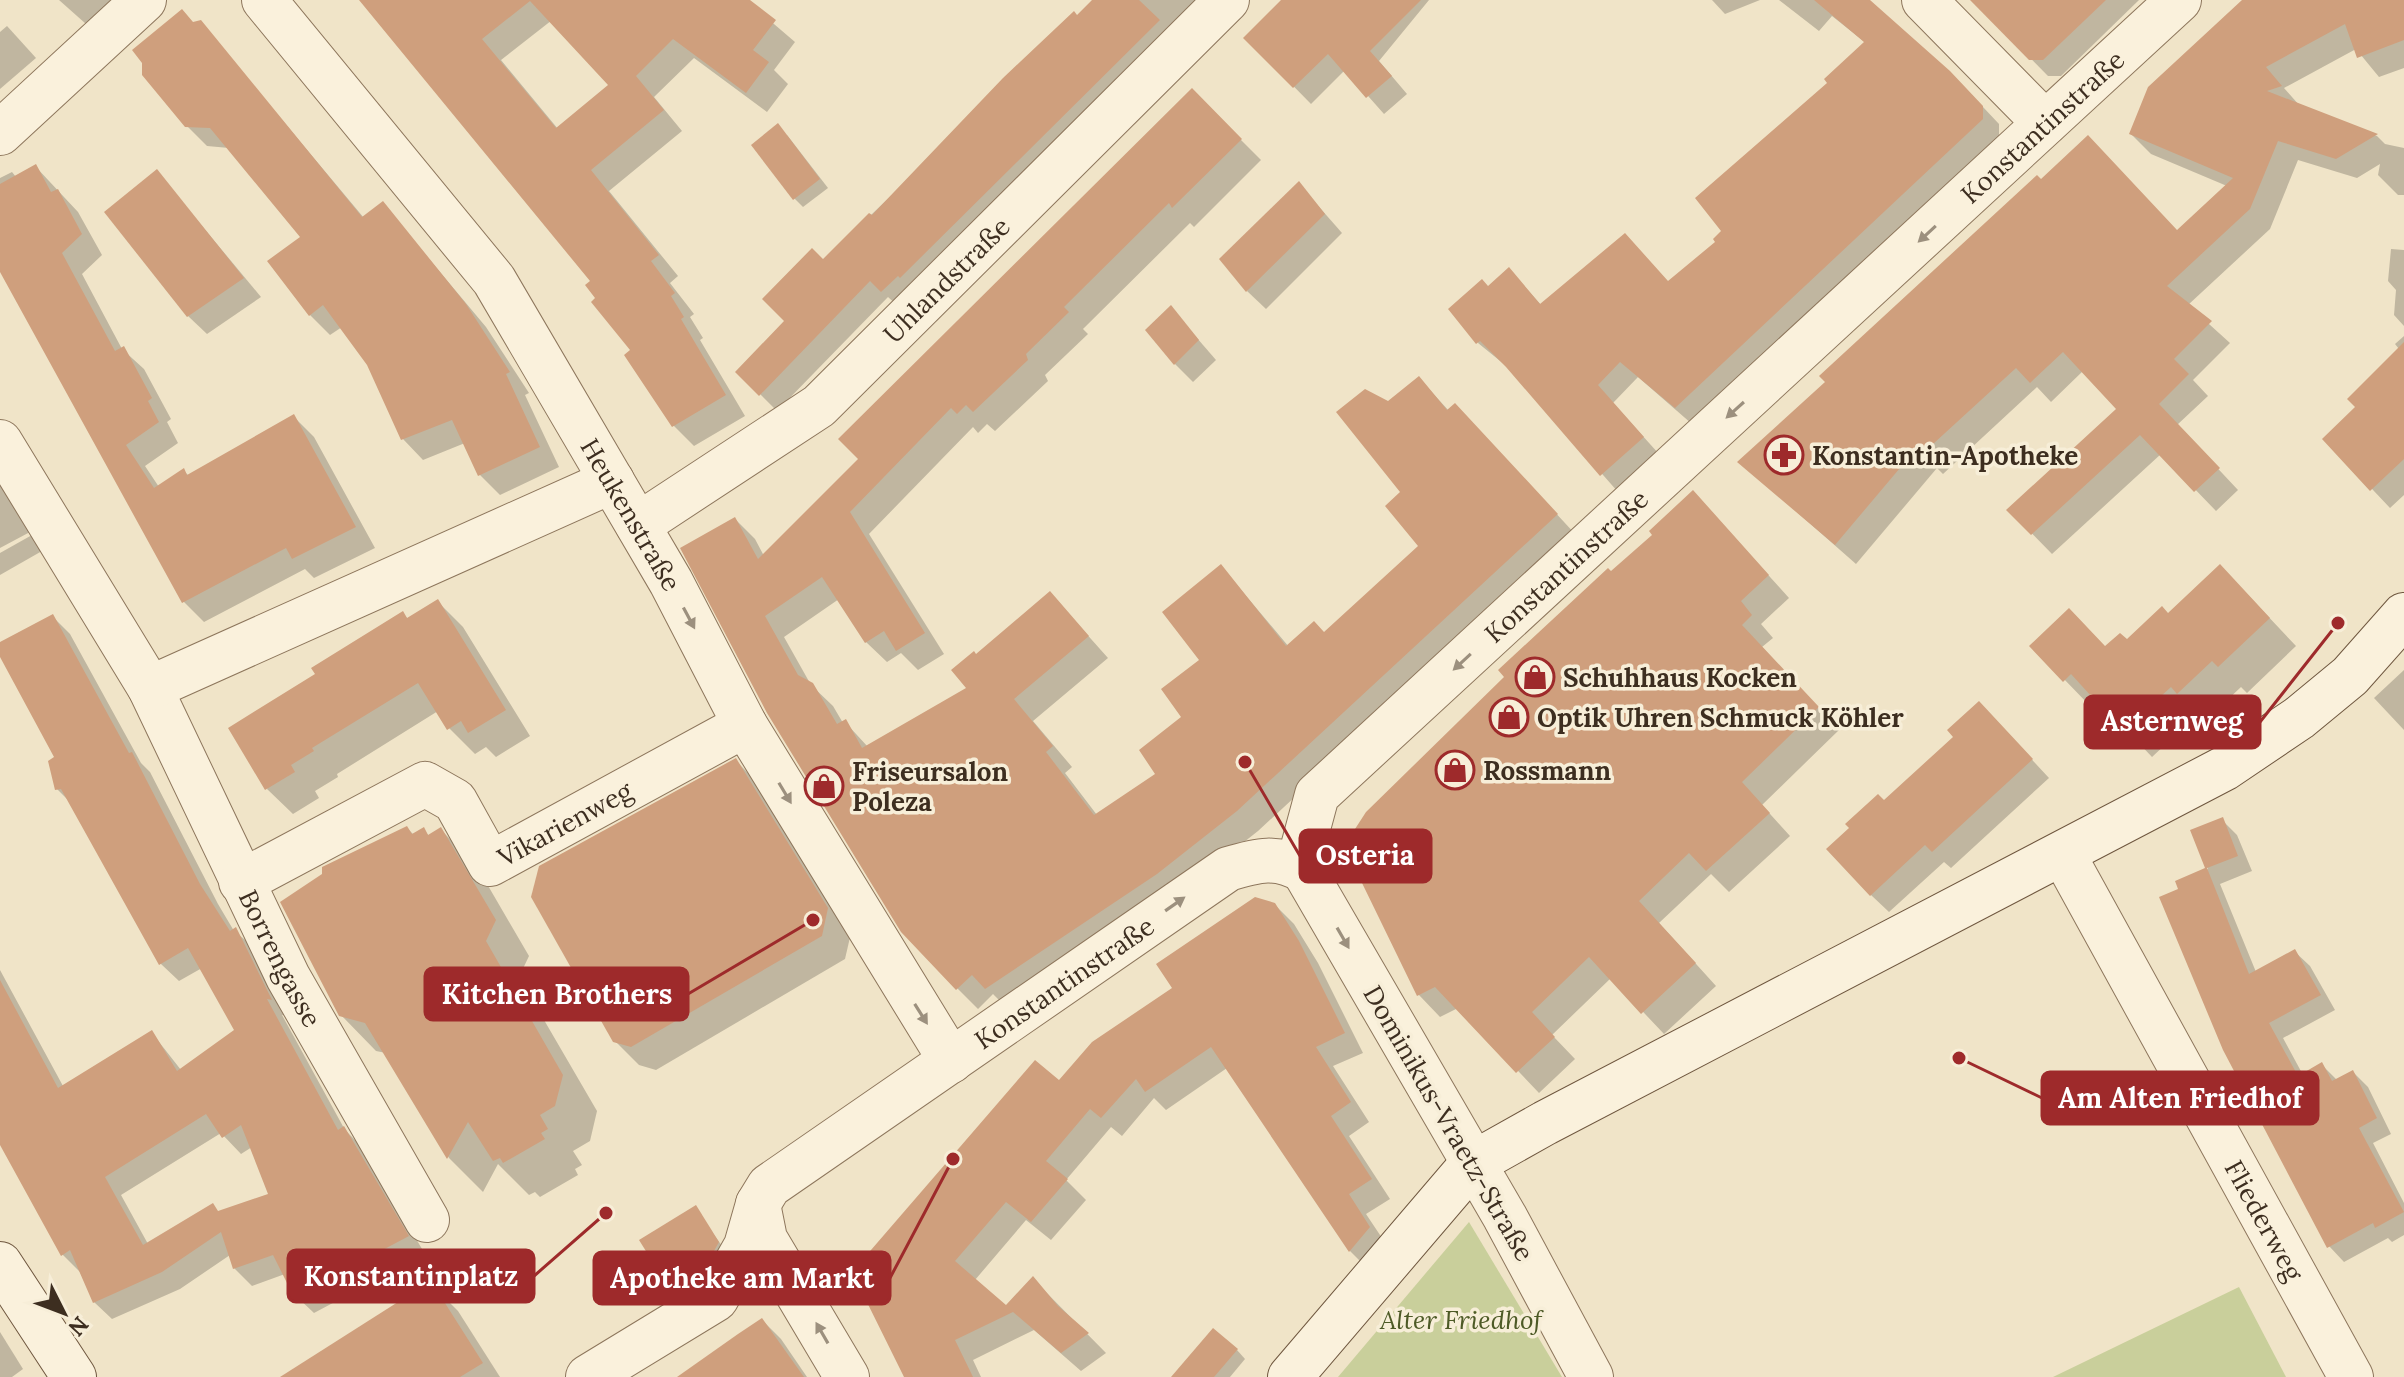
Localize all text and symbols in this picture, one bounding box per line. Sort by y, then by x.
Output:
street label: Konstantinstraße [1953,43,2131,210]
street label: Uhlandstraße [876,209,1016,350]
one-way arrow [1917,224,1936,242]
one-way arrow [1726,400,1745,418]
street label: Heukenstraße [574,432,689,596]
pharmacy icon: Konstantin-Apotheke [1763,434,1805,476]
place label: Konstantin-Apotheke [1812,439,2078,472]
street label: Konstantinstraße [1477,482,1654,649]
one-way arrow [683,606,696,629]
one-way arrow [1452,652,1471,670]
shop icon: Schuhhaus Kocken [1514,656,1556,698]
place label: Schuhhaus Kocken [1563,661,1797,694]
shop icon: Optik Uhren Schmuck Köhler [1488,696,1530,738]
callout: Asternweg [2085,696,2260,748]
place label: Optik Uhren Schmuck Köhler [1537,701,1904,734]
text: Asternweg [2101,703,2245,739]
shop icon: Rossmann [1434,749,1476,791]
place label: Rossmann [1483,754,1612,787]
place label: Friseursalon Poleza [852,755,1009,818]
shop icon: Friseursalon Poleza [803,765,845,807]
street label: Vikarienweg [491,773,638,874]
one-way arrow [778,782,792,804]
callout: Osteria [1300,830,1431,882]
text: Osteria [1315,837,1415,873]
street label: Borrengasse [232,884,329,1032]
one-way arrow [1165,897,1186,912]
street label: Konstantinstraße [968,909,1160,1056]
one-way arrow [1336,927,1350,950]
callout: Kitchen Brothers [425,968,688,1020]
text: Kitchen Brothers [442,976,672,1012]
street label: Dominikus-Vraetz-Straße [1356,979,1542,1267]
one-way arrow [914,1003,928,1025]
callout: Am Alten Friedhof [2042,1072,2318,1124]
text: Am Alten Friedhof [2058,1080,2304,1116]
street label: Fliederweg [2218,1154,2311,1287]
callout: Konstantinplatz [288,1250,534,1302]
callout: Apotheke am Markt [594,1252,890,1304]
text: Konstantinplatz [304,1258,518,1294]
text: Apotheke am Markt [610,1260,875,1296]
north arrow [24,1273,104,1353]
park label: Alter Friedhof [1379,1303,1545,1336]
text: N [63,1311,95,1342]
one-way arrow [815,1322,829,1345]

